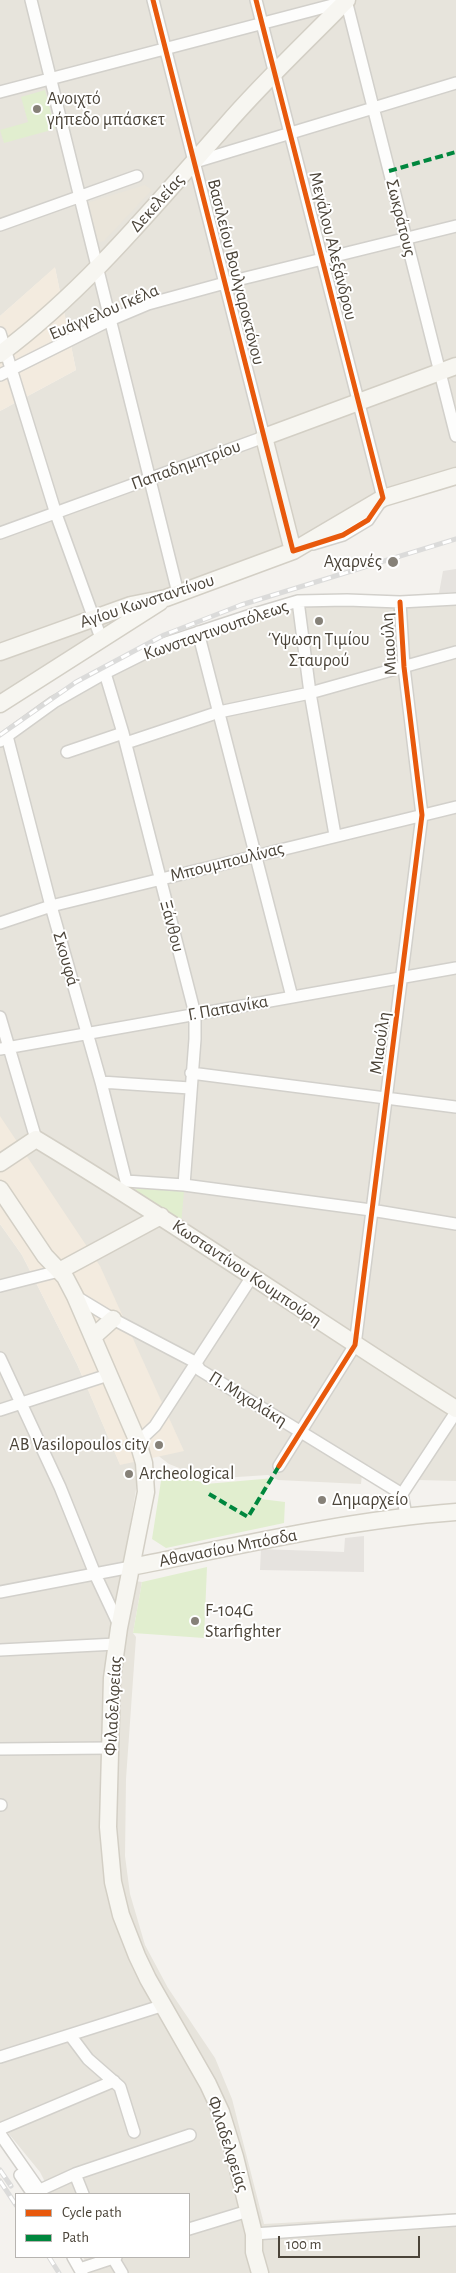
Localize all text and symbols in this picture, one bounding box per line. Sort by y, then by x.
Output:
place label: Ανοιχτό γήπεδο μπάσκετ [47,88,165,130]
marker: Ανοιχτό γήπεδο μπάσκετ [31,103,43,115]
street label: Δεκελείας [125,169,189,237]
street label: Μεγάλου Αλεξάνδρου [304,170,362,322]
street label: Βασιλείου Βουλγαροκτόνου [202,177,270,367]
street label: Σωκράτους [381,177,421,259]
street label: Ευάγγελου Γκέλα [46,279,162,345]
street label: Παπαδημητρίου [128,435,244,495]
place label: Αχαρνές [324,551,382,573]
marker: Αχαρνές [386,555,400,569]
street label: Αγίου Κωνσταντίνου [77,569,217,633]
street label: Κωνσταντινουπόλεως [141,595,291,665]
street label: Μιαούλη [376,612,402,676]
marker: Ύψωση Τιμίου Σταυρού [313,615,325,627]
place label: Ύψωση Τιμίου Σταυρού [269,629,369,672]
street label: Μπουμπουλίνας [168,837,286,887]
street label: Ξάνθου [155,898,189,954]
street label: Σκουφά [48,929,84,989]
street label: Γ. Παπανίκα [186,990,270,1026]
street label: Μιαούλη [365,1010,395,1076]
street label: Κωσταντίνου Κουμπούρη [168,1215,326,1331]
street label: Π. Μιχαλάκη [205,1366,291,1432]
place label: AB Vasilopoulos city [9,1434,149,1456]
marker: AB Vasilopoulos city [153,1439,165,1451]
place label: Archeological [139,1463,234,1485]
marker: Archeological [123,1468,135,1480]
place label: Δημαρχείο [332,1489,408,1511]
marker: Δημαρχείο [316,1494,328,1506]
street label: Αθανασίου Μπόσδα [157,1524,299,1572]
place label: F-104G Starfighter [205,1600,281,1642]
marker: F-104G Starfighter [189,1615,201,1627]
street label: Φιλαδελφείας [100,1656,126,1756]
street label: Φιλαδελφείας [202,2093,254,2195]
legend [15,2193,190,2258]
text: Cycle path [62,2205,122,2220]
scale bar [281,2226,424,2258]
text: Path [62,2230,89,2245]
text: 100 m [286,2237,321,2252]

